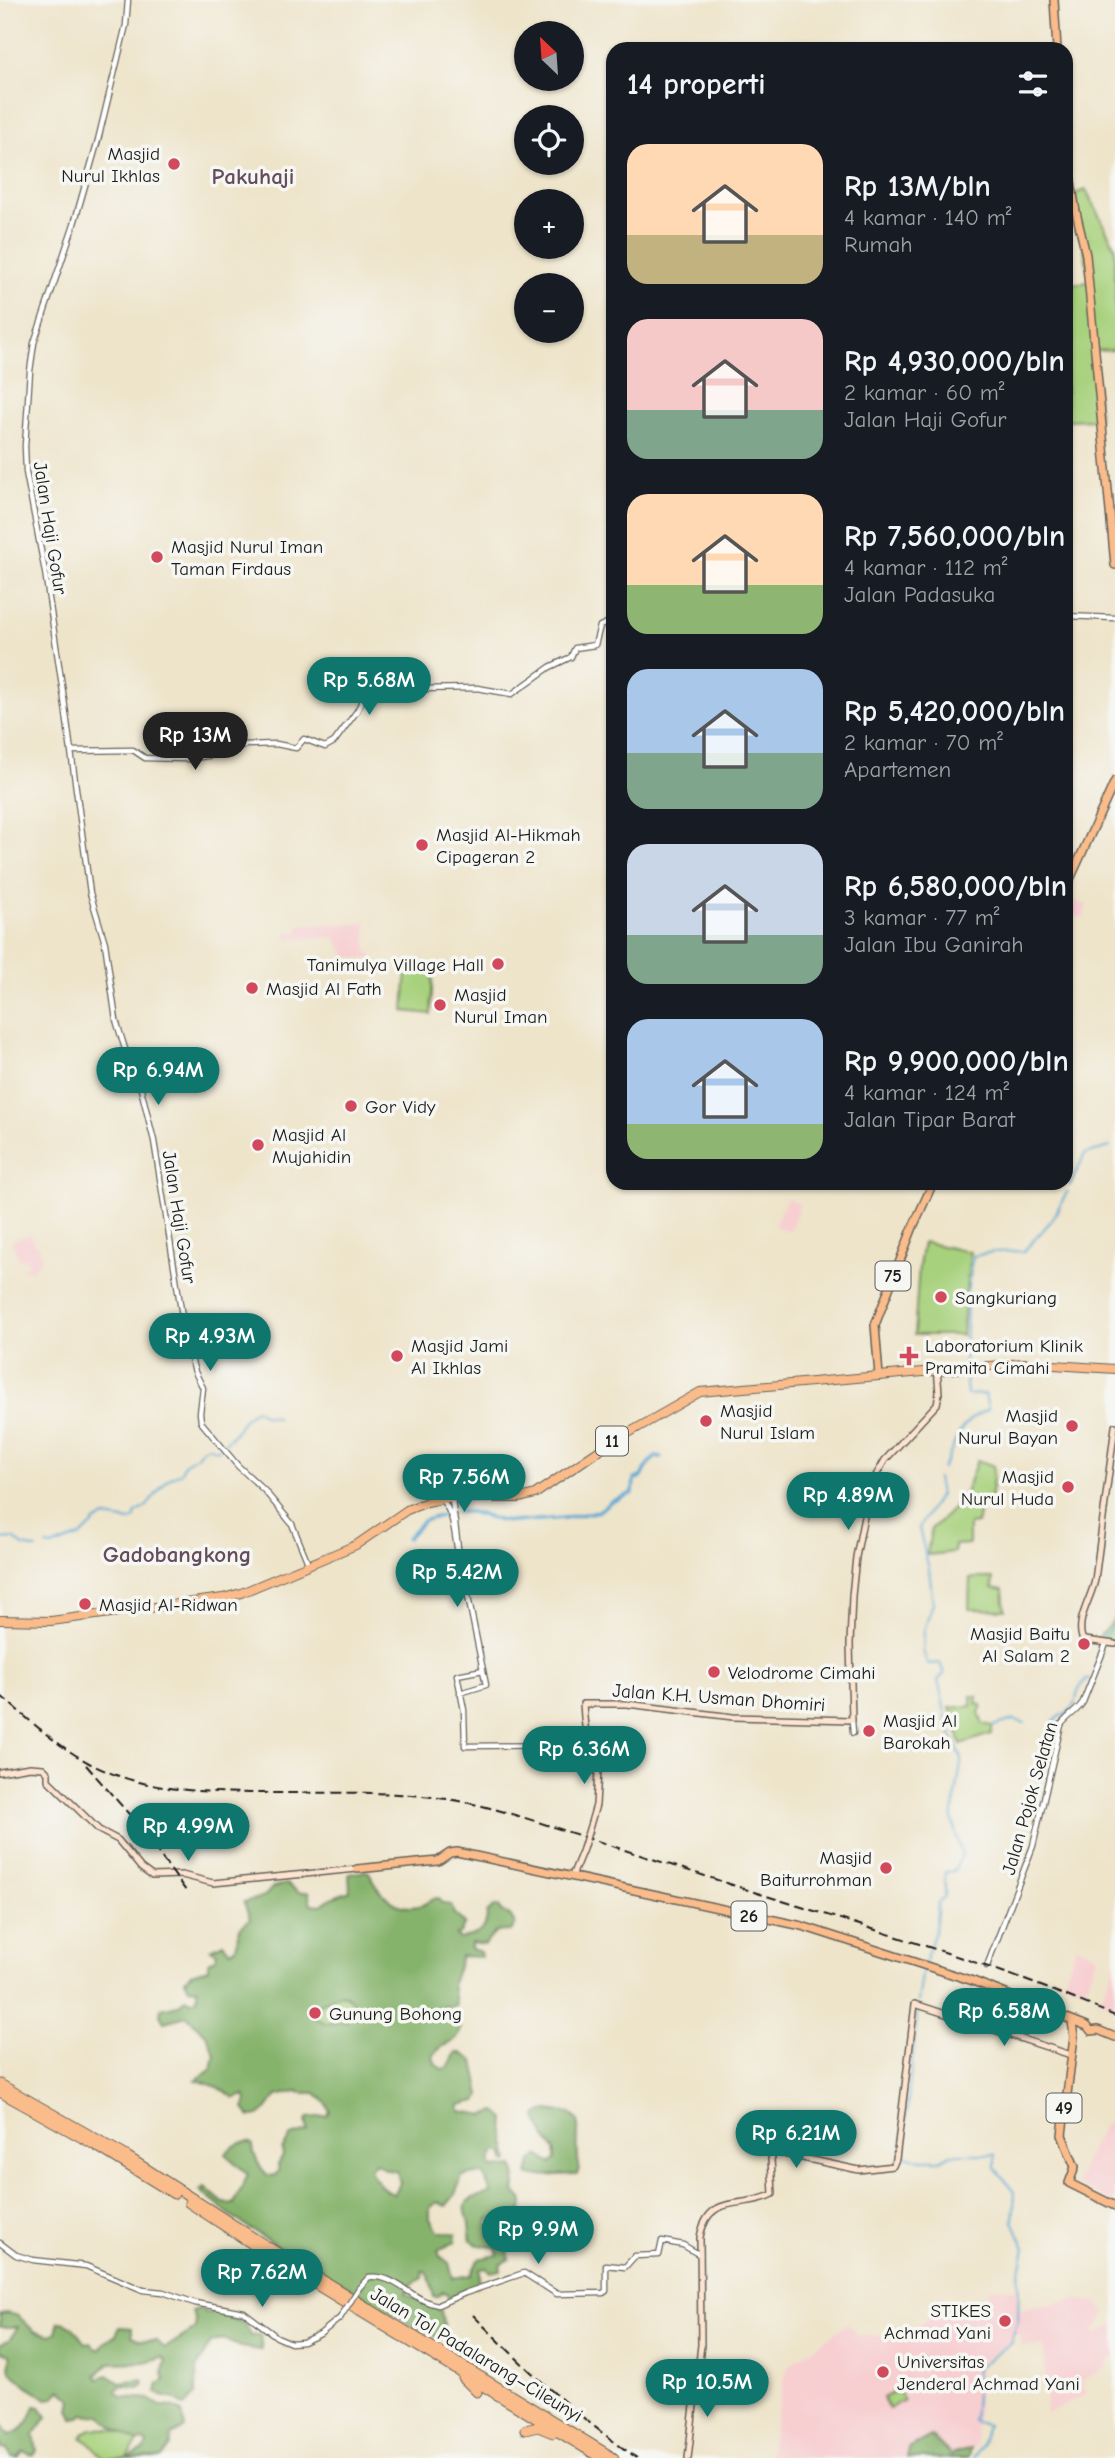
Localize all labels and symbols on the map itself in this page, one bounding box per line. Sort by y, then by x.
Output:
north arrow [514,21,584,91]
place label: Masjid Nurul Ikhlas [61,143,160,187]
marker: Masjid Nurul Ikhlas [166,156,182,172]
district label: Pakuhaji [212,163,294,190]
street label: Jalan Haji Gofur [29,460,71,597]
place label: Masjid Nurul Iman Taman Firdaus [171,536,323,580]
marker: Masjid Nurul Iman Taman Firdaus [149,549,165,565]
pin: Rp 5.68M [297,658,441,717]
pin: Rp 13M [138,712,252,772]
place label: Masjid Al-Hikmah Cipageran 2 [436,824,581,868]
marker: Masjid Al-Hikmah Cipageran 2 [414,837,430,853]
place label: Tanimulya Village Hall [307,954,484,976]
marker: Tanimulya Village Hall [490,956,506,972]
place label: Masjid Al Fath [266,978,382,1000]
marker: Masjid Al Fath [244,980,260,996]
place label: Masjid Nurul Iman [454,984,547,1028]
marker: Masjid Nurul Iman [432,997,448,1013]
pin: Rp 6.94M [86,1048,230,1107]
place label: Gor Vidy [365,1096,436,1118]
marker: Gor Vidy [343,1098,359,1114]
place label: Masjid Al Mujahidin [272,1124,351,1168]
marker: Masjid Al Mujahidin [250,1137,266,1153]
street label: Jalan Haji Gofur [158,1149,200,1286]
road number: 75 [876,1261,910,1290]
place label: Sangkuriang [955,1287,1057,1309]
marker: Sangkuriang [933,1289,949,1305]
pin: Rp 4.93M [138,1314,282,1373]
place label: Masjid Jami Al Ikhlas [411,1335,508,1379]
place label: Laboratorium Klinik Pramita Cimahi [925,1335,1084,1379]
marker: Laboratorium Klinik Pramita Cimahi [899,1346,919,1366]
marker: Masjid Jami Al Ikhlas [389,1348,405,1364]
place label: Masjid Nurul Islam [720,1400,815,1444]
place label: Masjid Nurul Bayan [958,1405,1058,1449]
marker: Masjid Nurul Islam [698,1413,714,1429]
marker: Masjid Nurul Bayan [1064,1418,1080,1434]
road number: 11 [596,1426,628,1456]
pin: Rp 7.56M [392,1454,536,1514]
place label: Masjid Nurul Huda [961,1466,1054,1510]
pin: Rp 4.89M [776,1472,920,1532]
marker: Masjid Nurul Huda [1060,1479,1076,1495]
district label: Gadobangkong [103,1541,251,1568]
pin: Rp 5.42M [385,1550,529,1609]
place label: Masjid Al-Ridwan [99,1594,238,1616]
marker: Masjid Al-Ridwan [77,1596,93,1612]
place label: Masjid Baitu Al Salam 2 [970,1623,1070,1667]
marker: Masjid Baitu Al Salam 2 [1076,1636,1092,1652]
place label: Velodrome Cimahi [728,1662,876,1684]
marker: Velodrome Cimahi [706,1664,722,1680]
street label: Jalan K.H. Usman Dhomiri [612,1680,826,1716]
place label: Masjid Al Barokah [883,1710,957,1754]
street label: Jalan Pojok Selatan [998,1719,1062,1877]
marker: Masjid Al Barokah [861,1723,877,1739]
pin: Rp 6.36M [512,1726,656,1786]
pin: Rp 4.99M [116,1804,260,1863]
place label: Masjid Baiturrohman [760,1847,872,1891]
marker: Masjid Baiturrohman [878,1860,894,1876]
road number: 26 [732,1902,766,1930]
pin: Rp 6.58M [932,1988,1076,2048]
place label: Gunung Bohong [329,2003,462,2025]
marker: Gunung Bohong [307,2005,323,2021]
road number: 49 [1046,2094,1082,2122]
pin: Rp 6.21M [724,2110,868,2170]
pin: Rp 9.9M [473,2206,603,2266]
pin: Rp 7.62M [190,2250,334,2309]
street label: Jalan Tol Padalarang–Cileunyi [367,2283,586,2427]
place label: STIKES Achmad Yani [884,2300,991,2344]
marker: STIKES Achmad Yani [997,2313,1013,2329]
place label: Universitas Jenderal Achmad Yani [897,2351,1080,2395]
pin: Rp 10.5M [635,2360,779,2419]
marker: Universitas Jenderal Achmad Yani [875,2364,891,2380]

